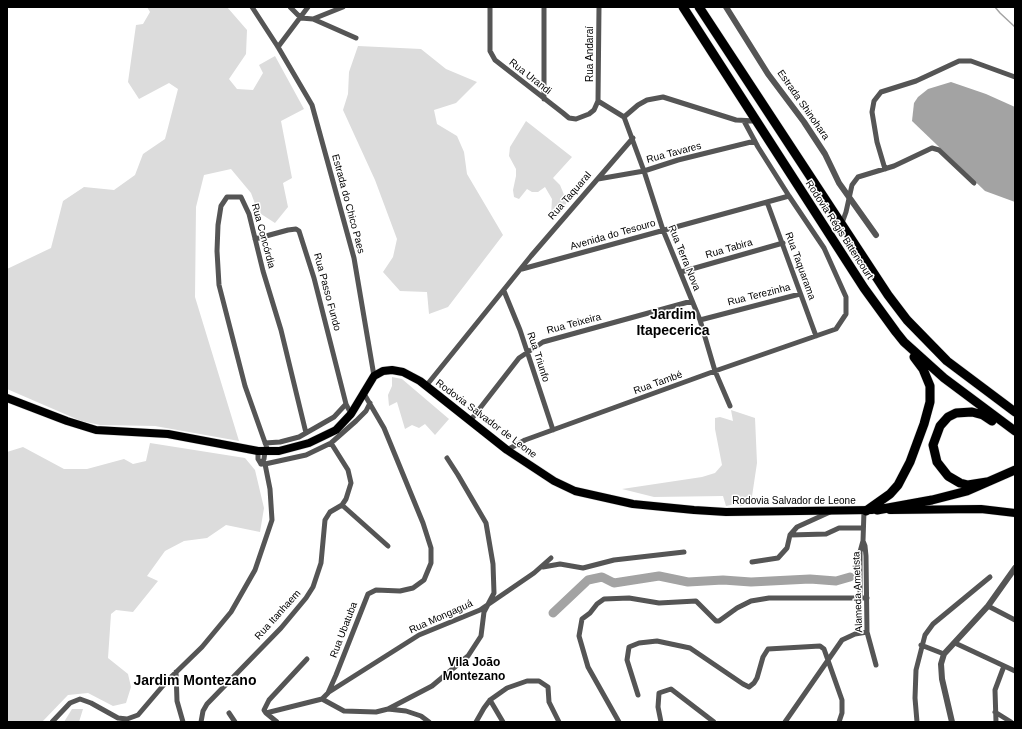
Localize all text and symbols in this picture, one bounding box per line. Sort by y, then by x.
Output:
street label: Rua Andaraí [584,26,596,82]
street label: Rua Urandi [506,57,554,97]
street label: Estrada Shinohara [774,68,832,142]
street label: Rua Tavares [645,140,703,166]
street label: Estrada do Chico Paes [329,153,367,255]
street label: Rua Taquaral [546,170,594,222]
street label: Rodovia Régis Bittencourt [802,178,876,282]
street label: Rua Concórdia [249,202,277,270]
street label: Avenida do Tesouro [569,217,657,253]
street label: Rua Terra Nova [665,223,703,293]
street label: Rua Taquarama [782,231,818,301]
street label: Rua Tabira [704,237,754,261]
street label: Rua Passo Fundo [311,252,343,332]
street label: Rua Terezinha [726,281,792,309]
district label: Jardim Itapecerica [636,307,710,340]
street label: Rua Teixeira [546,311,602,337]
street label: Rua Triunfo [524,330,552,384]
street label: Rua També [632,369,684,397]
street label: Rodovia Salvador de Leone [433,377,539,461]
street label: Rodovia Salvador de Leone [732,495,856,507]
street label: Alameda Ametista [851,551,865,633]
street label: Rua Itanhaem [253,588,303,642]
street label: Rua Mongaguá [407,598,475,636]
street label: Rua Ubatuba [328,600,360,660]
district label: Vila João Montezano [443,656,505,684]
district label: Jardim Montezano [134,673,256,689]

